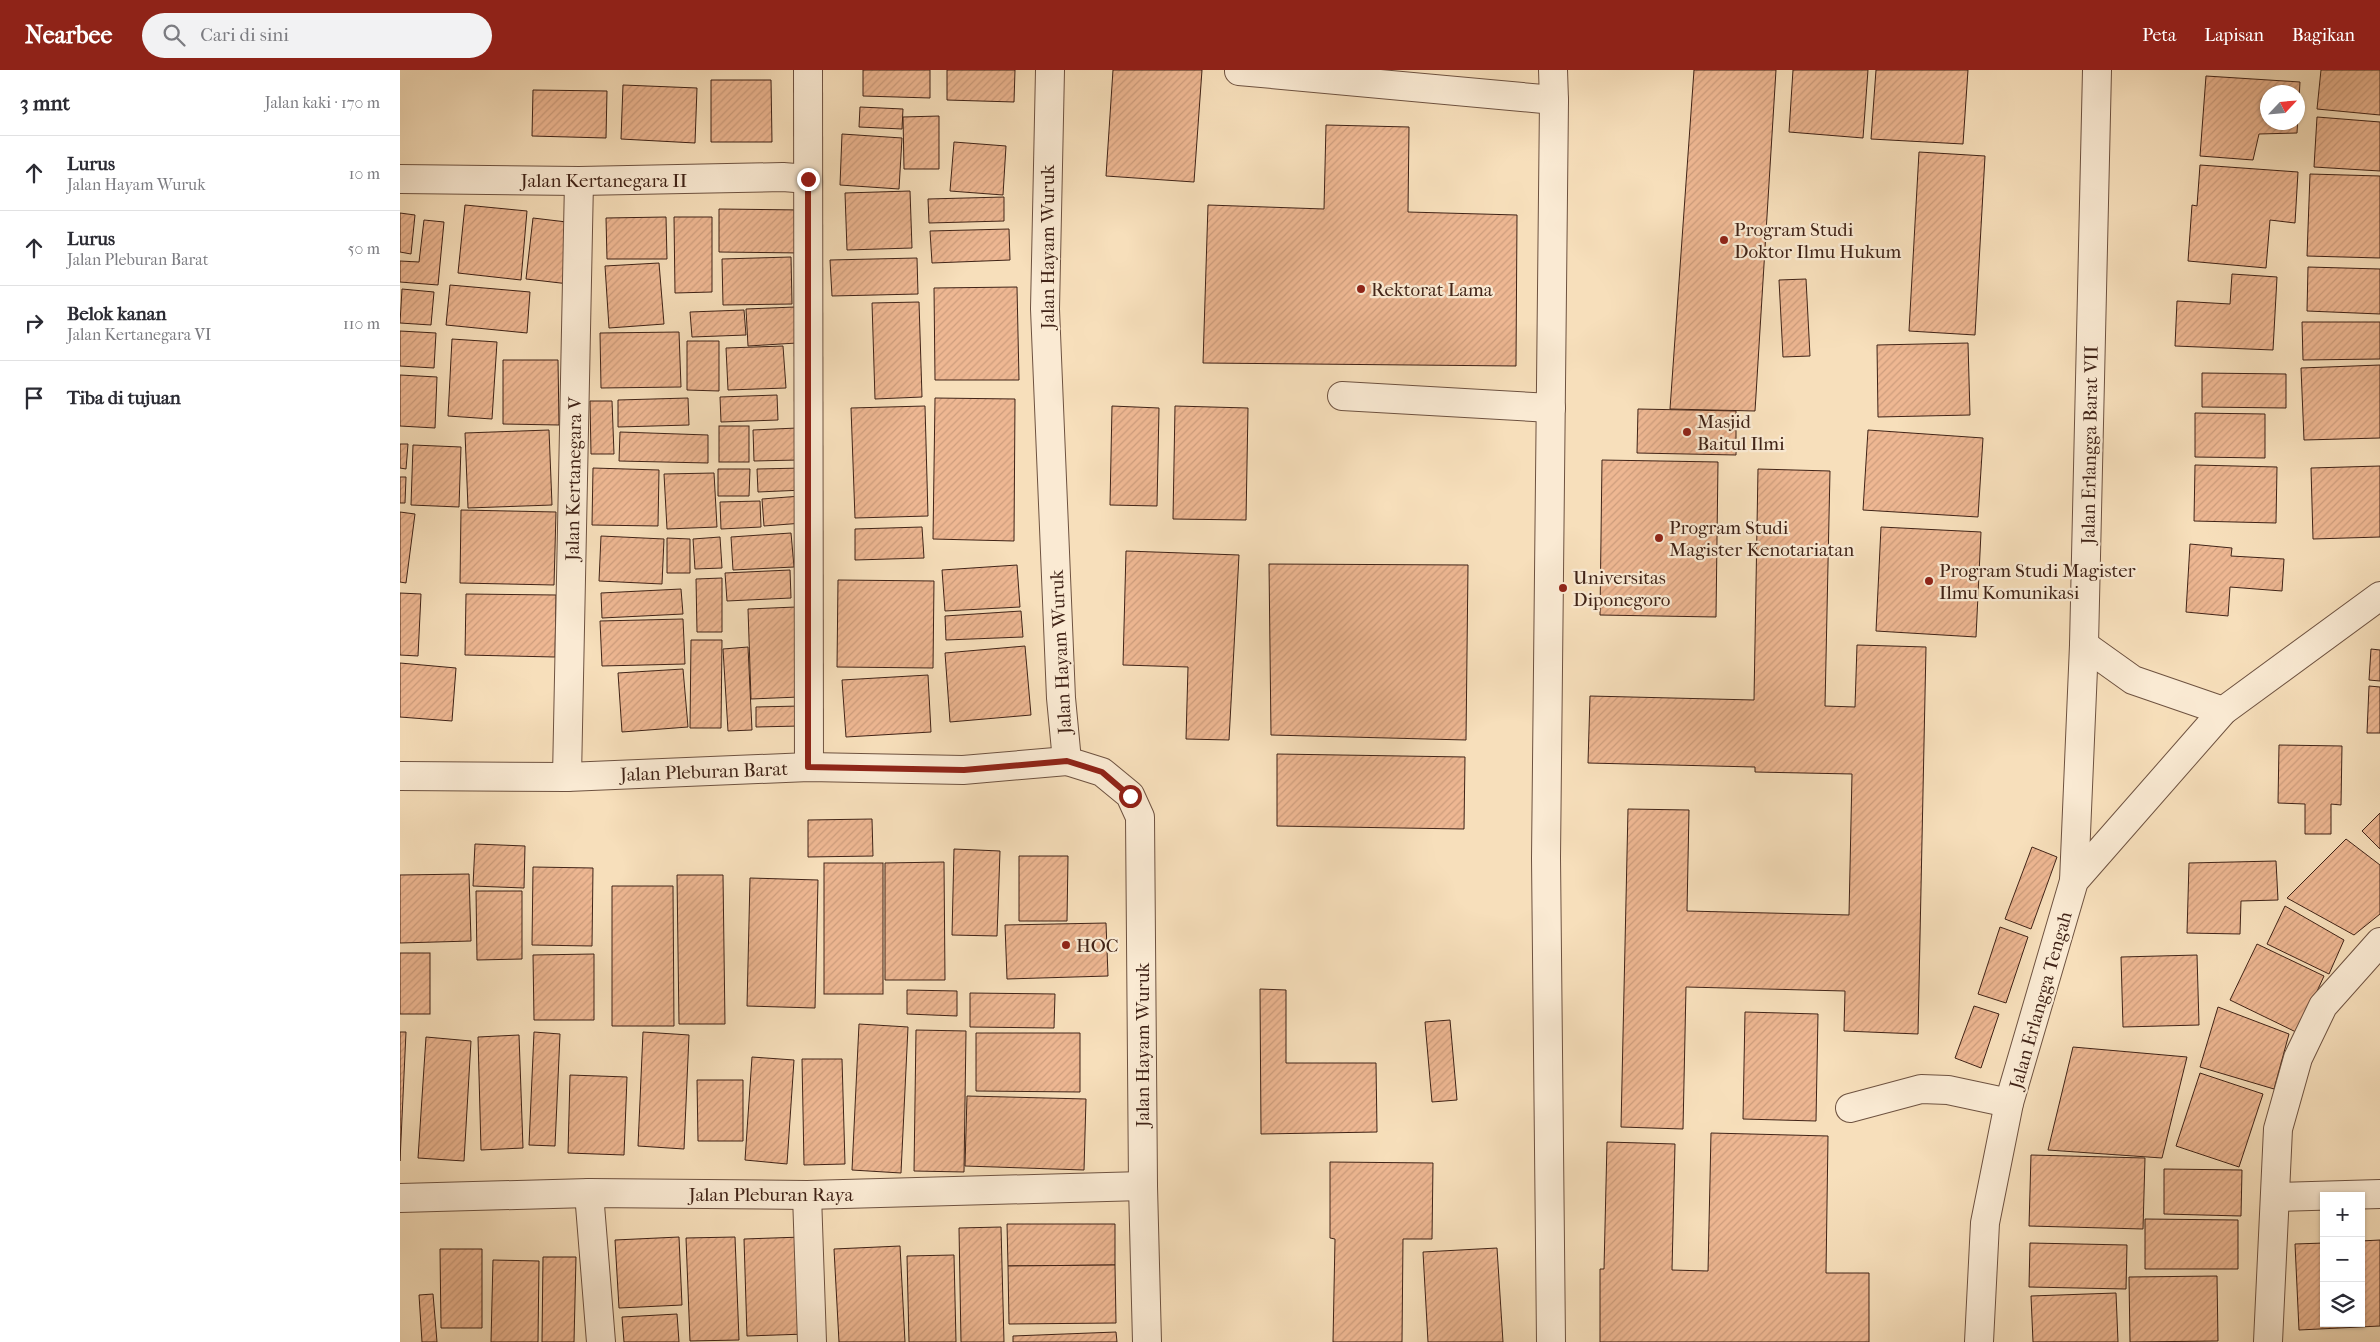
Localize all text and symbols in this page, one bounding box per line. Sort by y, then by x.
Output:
search box [142,13,492,58]
text: Nearbee [25,21,112,49]
icon: search [160,21,188,49]
text: Cari di sini [200,24,289,46]
text: Peta [2142,25,2176,46]
text: Lapisan [2204,25,2264,46]
text: Bagikan [2292,25,2355,46]
north arrow [2260,85,2305,130]
text: 3 mnt [20,91,70,115]
text: Jalan kaki · 170 m [265,93,380,112]
text: Lurus [67,153,115,175]
icon: ahead [20,159,48,187]
text: 10 m [349,164,380,183]
street label: Jalan Hayam Wuruk [1037,165,1059,331]
route end [797,168,820,191]
street label: Jalan Kertanegara II [519,170,687,192]
text: Jalan Hayam Wuruk [67,175,205,194]
place label: Program Studi Doktor Ilmu Hukum [1734,219,1901,263]
text: Lurus [67,228,115,250]
icon: ahead [20,234,48,262]
marker: Program Studi Doktor Ilmu Hukum [1718,234,1730,246]
text: 50 m [348,239,380,258]
text: Jalan Pleburan Barat [67,250,208,269]
place label: Rektorat Lama [1371,279,1493,301]
marker: Rektorat Lama [1355,283,1367,295]
text: Belok kanan [67,303,167,325]
icon: right [20,309,48,337]
text: 110 m [343,314,380,333]
text: Jalan Kertanegara VI [67,325,211,344]
street label: Jalan Erlangga Barat VII [2077,346,2103,546]
icon: arrive [20,384,48,412]
text: Tiba di tujuan [67,387,181,409]
street label: Jalan Kertanegara V [562,396,586,563]
place label: Masjid Baitul Ilmi [1697,411,1785,455]
marker: Masjid Baitul Ilmi [1681,426,1693,438]
place label: Program Studi Magister Kenotariatan [1669,517,1854,561]
marker: Program Studi Magister Kenotariatan [1653,532,1665,544]
place label: Program Studi Magister Ilmu Komunikasi [1939,560,2137,604]
place label: Universitas Diponegoro [1573,567,1671,611]
street label: Jalan Hayam Wuruk [1046,569,1076,737]
marker: Program Studi Magister Ilmu Komunikasi [1923,575,1935,587]
marker: Universitas Diponegoro [1557,582,1569,594]
street label: Jalan Pleburan Barat [618,758,789,786]
route start [1119,785,1142,808]
street label: Jalan Erlangga Tengah [2005,909,2077,1094]
place label: HOC [1076,935,1119,957]
marker: HOC [1060,939,1072,951]
street label: Jalan Hayam Wuruk [1132,963,1154,1129]
street label: Jalan Pleburan Raya [687,1184,853,1206]
map controls [2320,1192,2365,1327]
button: + [2320,1192,2365,1237]
button: − [2320,1237,2365,1282]
button: layers [2320,1282,2365,1327]

